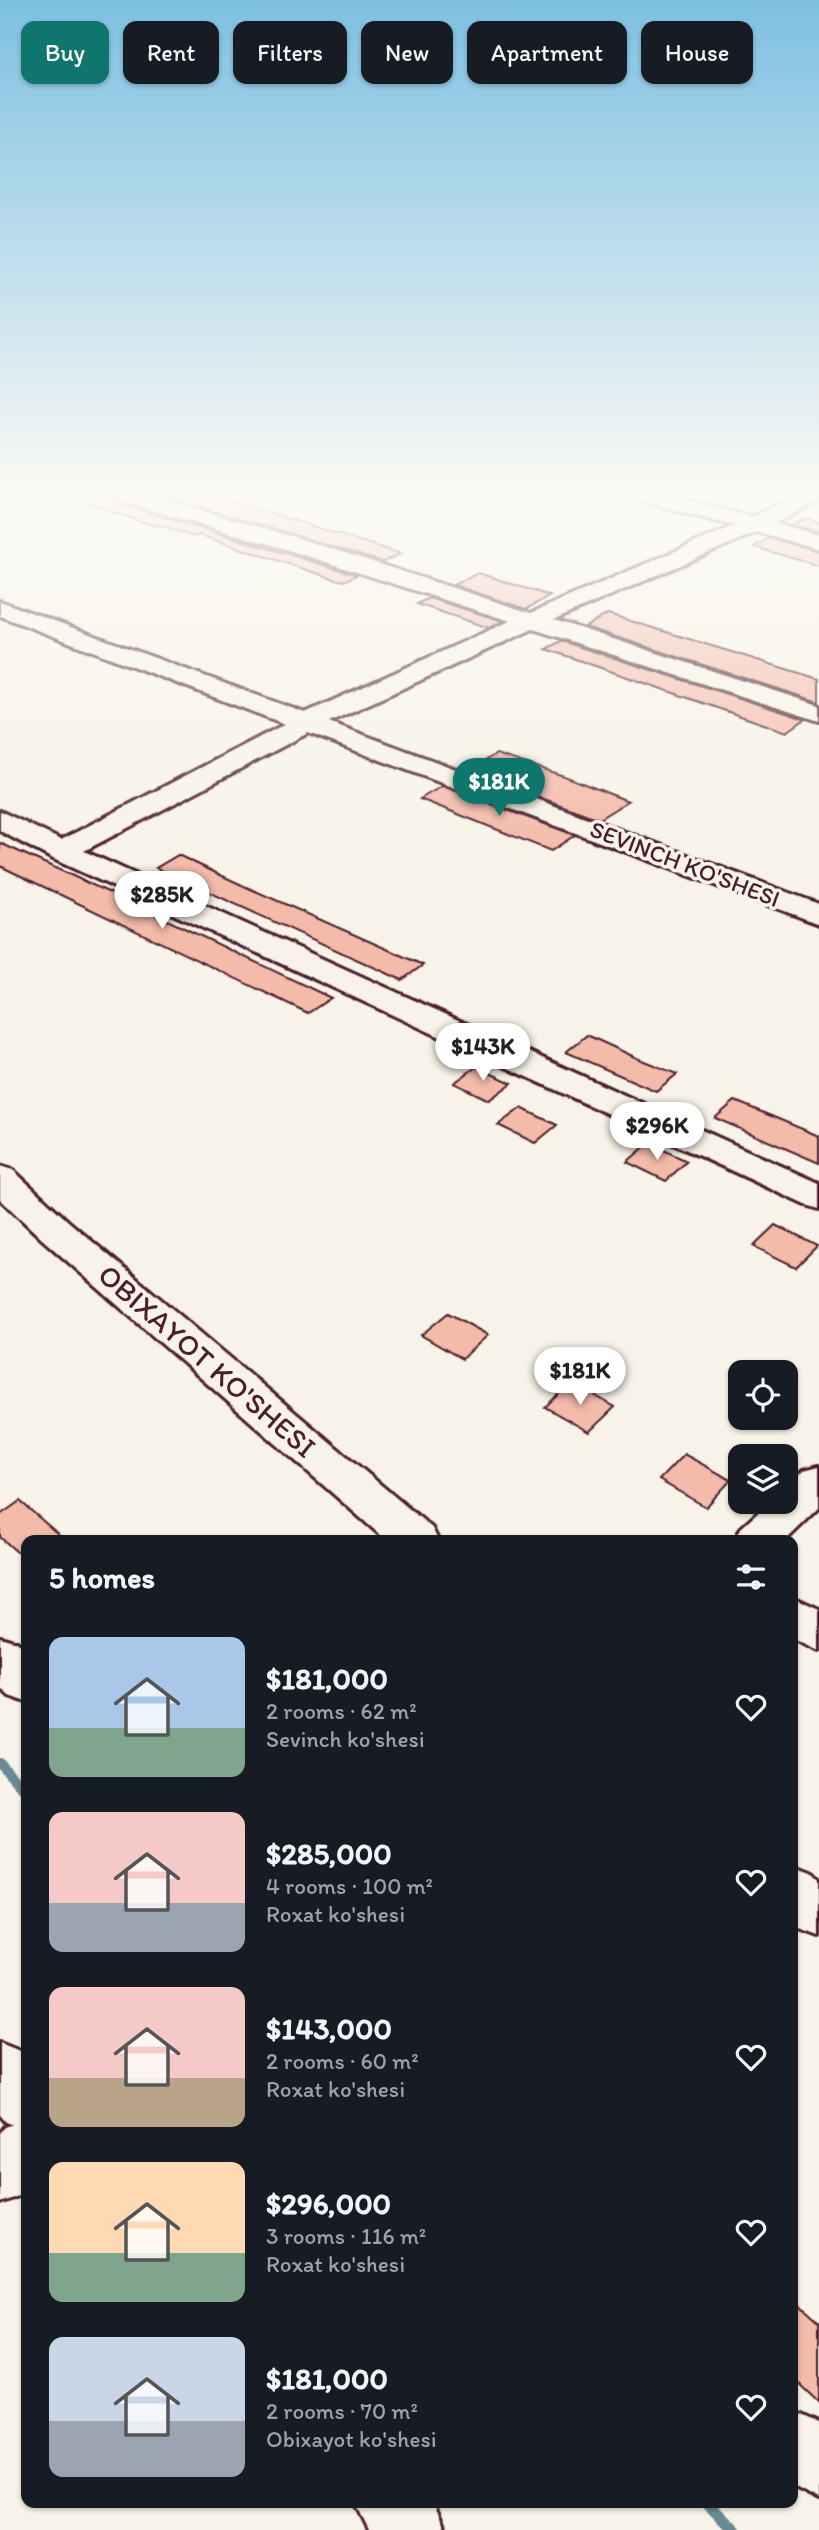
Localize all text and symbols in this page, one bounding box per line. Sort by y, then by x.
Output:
chip: Buy [21,21,109,84]
chip: Rent [123,21,219,84]
chip: Filters [233,21,347,84]
chip: New [361,21,453,84]
chip: Apartment [467,21,627,84]
chip: House [641,21,753,84]
pin: $181K [450,758,548,818]
text: $181K [469,767,529,795]
street label: SEVINCH KO'SHESI [586,814,784,913]
pin: $285K [113,872,211,931]
text: $285K [130,880,194,908]
pin: $143K [434,1024,532,1083]
text: $143K [451,1032,515,1060]
pin: $296K [608,1102,706,1162]
text: $296K [626,1111,688,1139]
street label: OBIXAYOT KO'SHESI [91,1256,324,1465]
pin: $181K [531,1348,629,1407]
text: $181K [550,1356,610,1384]
map controls [728,1360,798,1514]
button: locate [728,1360,798,1430]
button: layers [728,1444,798,1514]
icon: filters [732,1558,770,1596]
text: 5 homes [49,1559,155,1596]
text: $181,000 [266,1660,388,1697]
icon: home [105,1665,189,1749]
icon: heart [732,1688,770,1726]
text: 2 rooms · 62 m² [266,1697,417,1725]
text: Sevinch ko'shesi [266,1725,425,1753]
text: $285,000 [266,1835,392,1872]
icon: home [105,1840,189,1924]
icon: heart [732,1863,770,1901]
text: 4 rooms · 100 m² [266,1872,433,1900]
text: Roxat ko'shesi [266,1900,405,1928]
text: $143,000 [266,2010,392,2047]
icon: home [105,2015,189,2099]
icon: heart [732,2038,770,2076]
text: 2 rooms · 60 m² [266,2047,419,2075]
text: Roxat ko'shesi [266,2075,405,2103]
text: $296,000 [266,2185,391,2222]
icon: home [105,2190,189,2274]
icon: heart [732,2213,770,2251]
text: 3 rooms · 116 m² [266,2222,426,2250]
text: Roxat ko'shesi [266,2250,405,2278]
text: $181,000 [266,2360,388,2397]
icon: home [105,2365,189,2449]
icon: heart [732,2388,770,2426]
text: 2 rooms · 70 m² [266,2397,418,2425]
text: Obixayot ko'shesi [266,2425,437,2453]

